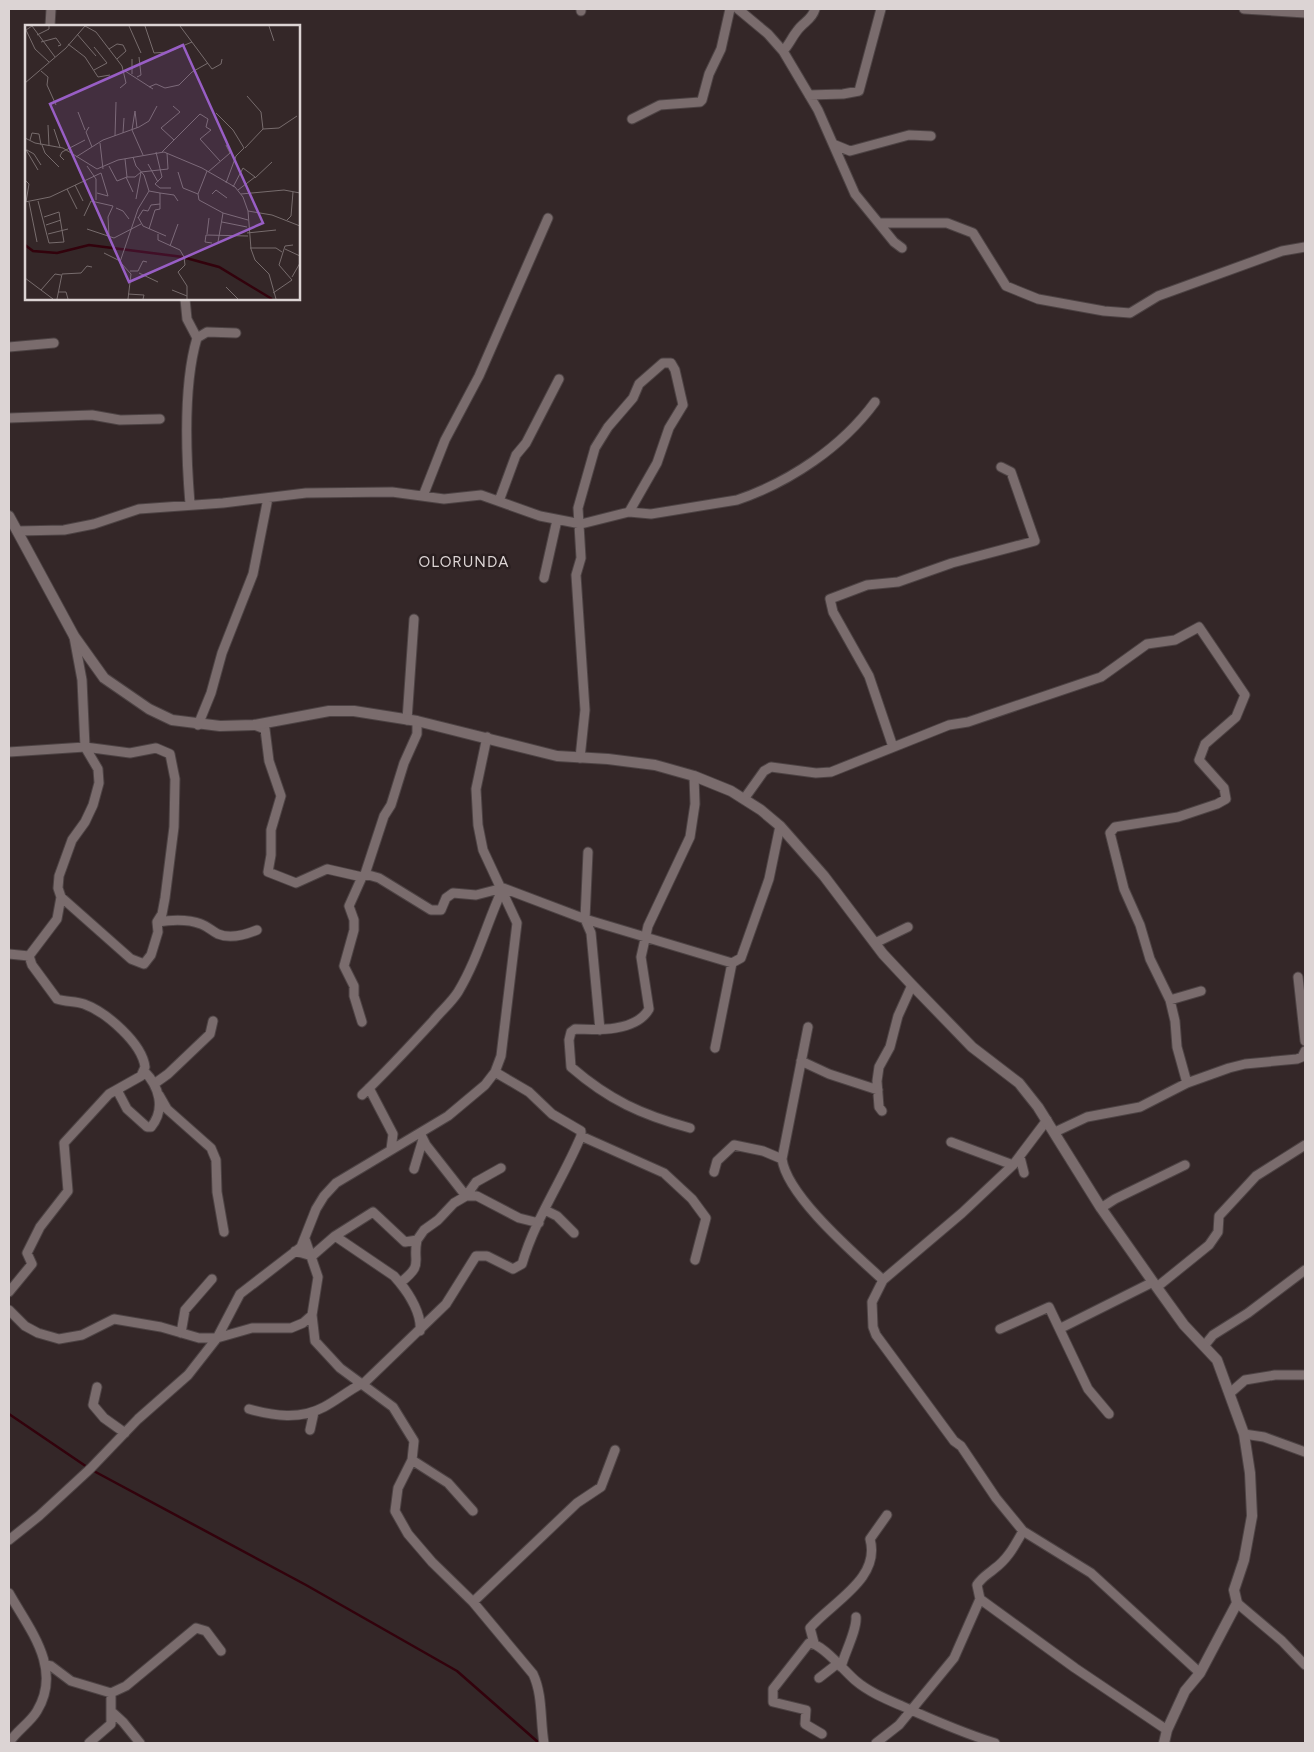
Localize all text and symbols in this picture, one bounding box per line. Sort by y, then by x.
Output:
inset map [25,25,300,300]
district label: OLORUNDA [419,553,509,571]

